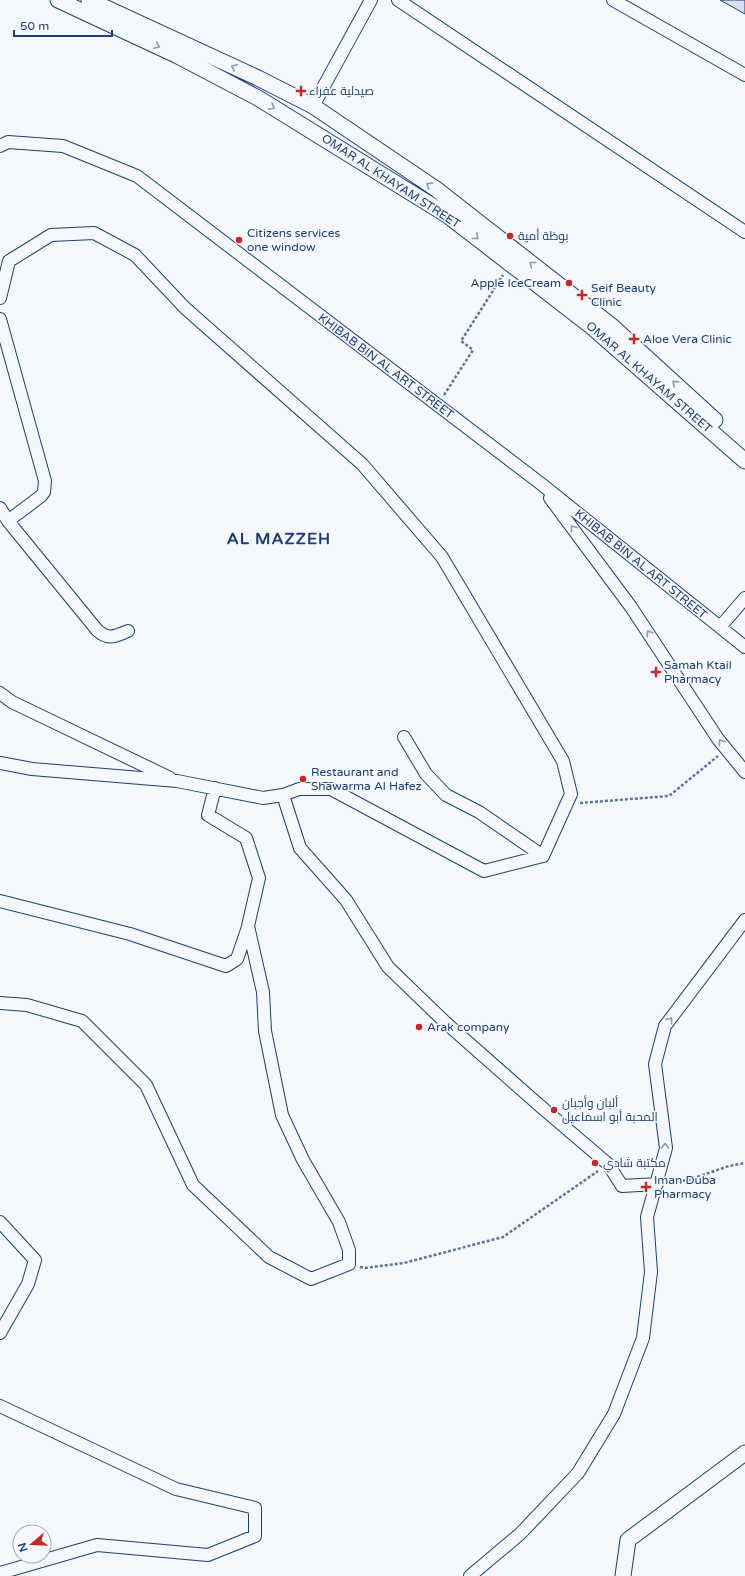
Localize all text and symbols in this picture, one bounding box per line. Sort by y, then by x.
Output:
scale bar [14,12,112,38]
text: 50 m [20,19,49,33]
one-way arrow [153,41,161,49]
one-way arrow [231,64,239,72]
place label: صيدلية عفراء [309,84,374,98]
marker: صيدلية عفراء [296,86,306,96]
one-way arrow [268,102,275,109]
street label: OMAR AL KHAYAM STREET [319,131,463,231]
one-way arrow [426,182,433,190]
place label: Citizens services one window [247,226,340,254]
place label: بوظة أمية [518,228,569,243]
marker: بوظة أمية [505,231,515,241]
one-way arrow [471,233,478,240]
marker: Citizens services one window [234,235,244,245]
one-way arrow [530,262,537,269]
place label: Apple IceCream [471,276,561,290]
marker: Apple IceCream [564,278,574,288]
place label: Seif Beauty Clinic [591,281,656,309]
marker: Seif Beauty Clinic [576,289,588,301]
street label: KHIBAB BIN AL ART STREET [315,310,457,422]
street label: OMAR AL KHAYAM STREET [583,318,715,436]
place label: Aloe Vera Clinic [643,332,732,346]
marker: Aloe Vera Clinic [628,333,640,345]
one-way arrow [672,381,680,388]
street label: KHIBAB BIN AL ART STREET [572,506,710,622]
one-way arrow [570,525,578,532]
district label: AL MAZZEH [227,529,331,549]
one-way arrow [646,630,654,637]
place label: Samah Ktail Pharmacy [664,658,732,686]
marker: Samah Ktail Pharmacy [651,667,661,677]
one-way arrow [718,739,725,746]
place label: Restaurant and Shawarma Al Hafez [311,765,422,793]
marker: Restaurant and Shawarma Al Hafez [298,774,308,784]
one-way arrow [665,1017,672,1024]
place label: Arak company [427,1020,510,1034]
marker: Arak company [414,1022,424,1032]
place label: ألبان وأجبان المحبة أبو اسماعيل [562,1095,658,1124]
marker: ألبان وأجبان المحبة أبو اسماعيل [549,1105,559,1115]
one-way arrow [661,1143,669,1149]
place label: مكتبة شادي [603,1156,666,1173]
marker: مكتبة شادي [590,1158,600,1168]
place label: Iman Duba Pharmacy [654,1173,716,1201]
marker: Iman Duba Pharmacy [641,1182,651,1192]
north arrow [12,1524,52,1564]
text: N [15,1541,31,1553]

